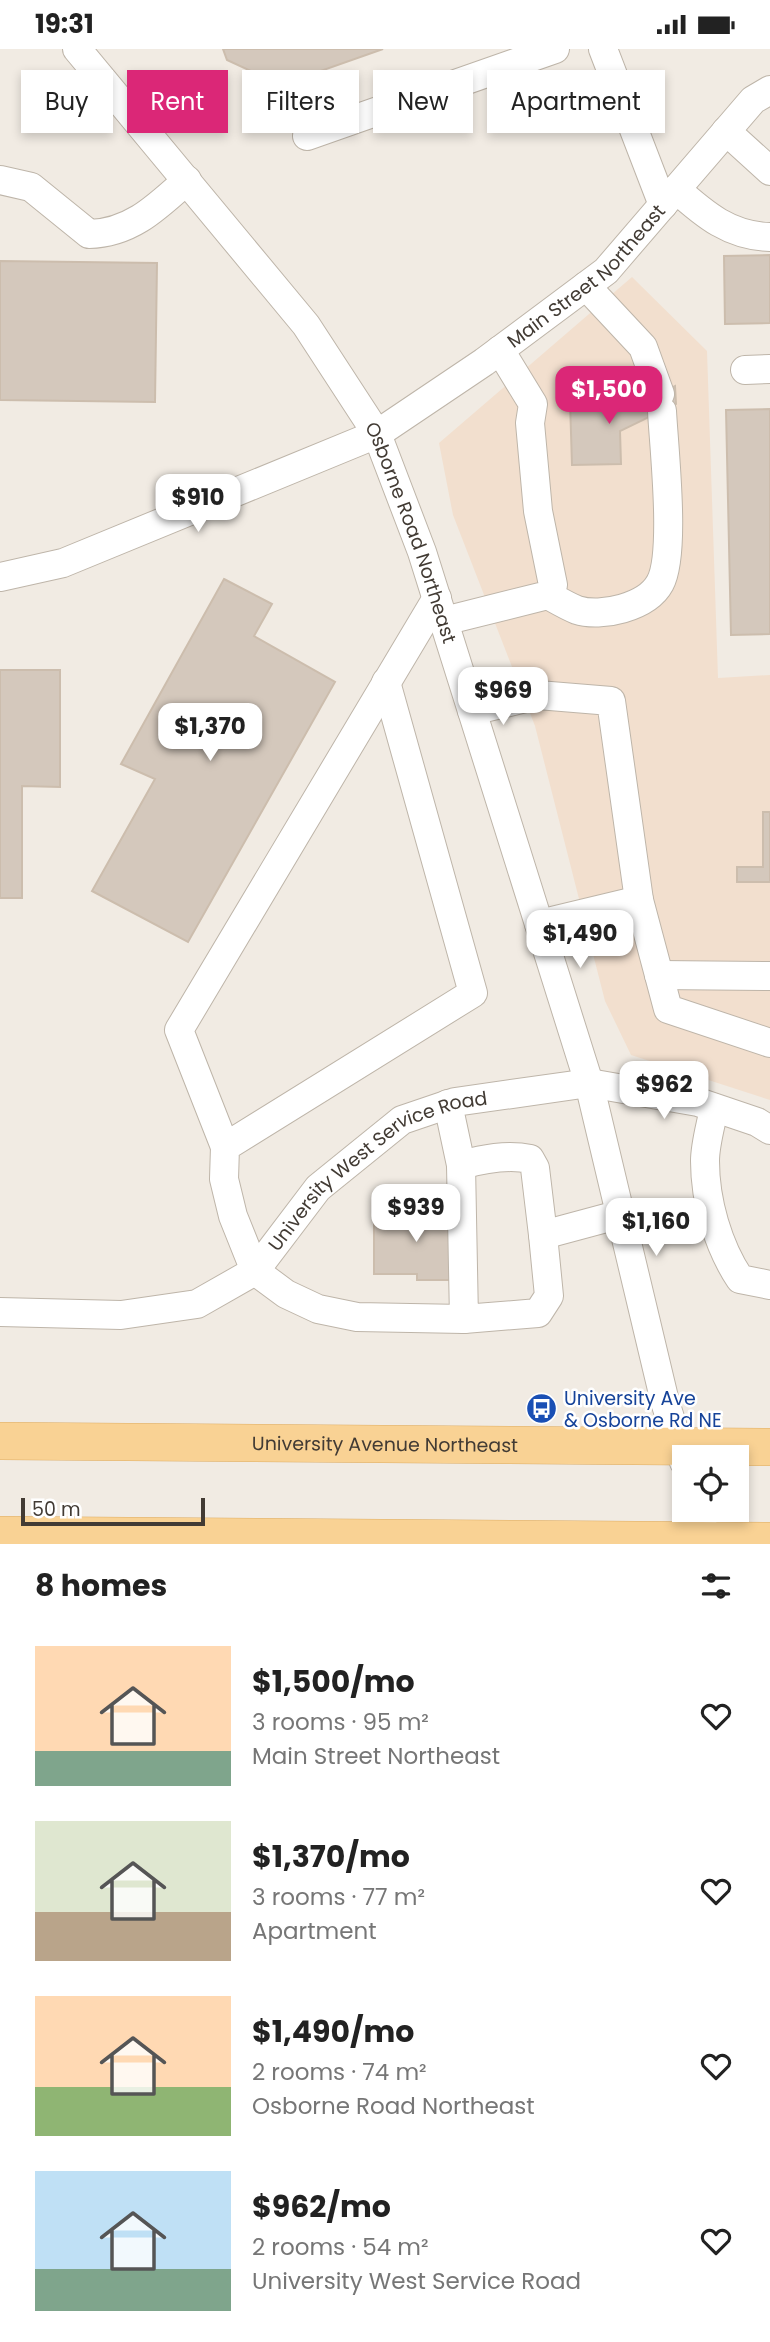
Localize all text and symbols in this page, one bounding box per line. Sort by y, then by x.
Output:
text: 19:31 [35,6,94,42]
chip: Buy [21,70,113,133]
chip: Rent [127,70,228,133]
chip: Filters [242,70,359,133]
chip: New [373,70,473,133]
chip: Apartment [487,70,665,133]
street label: Main Street Northeast [501,198,671,354]
pin: $1,500 [552,367,666,426]
text: $1,500 [571,373,647,405]
street label: Osborne Road Northeast [359,416,463,647]
pin: $910 [157,475,239,534]
text: $910 [172,481,224,513]
pin: $969 [462,667,544,727]
text: $969 [474,674,532,706]
pin: $1,370 [153,703,267,763]
text: $1,370 [174,710,246,742]
pin: $1,490 [523,911,637,970]
text: $1,490 [542,917,618,949]
pin: $962 [623,1061,705,1121]
text: $962 [635,1068,693,1100]
street label: University West Service Road [261,1084,489,1257]
pin: $939 [375,1185,457,1244]
text: $939 [387,1191,445,1223]
pin: $1,160 [599,1199,713,1258]
text: $1,160 [622,1205,690,1237]
place label: University Ave & Osborne Rd NE [564,1385,722,1434]
bus stop icon: University Ave & Osborne Rd NE [524,1392,558,1426]
street label: University Avenue Northeast [252,1429,518,1459]
map controls [672,1445,749,1522]
button: locate [672,1445,749,1522]
scale bar [21,1495,205,1527]
text: 50 m [32,1496,81,1523]
text: 8 homes [35,1564,167,1607]
icon: filters [697,1567,735,1605]
text: $1,500/mo [252,1660,415,1703]
icon: home [91,1674,175,1758]
icon: heart [697,1697,735,1735]
text: 3 rooms · 95 m² [252,1706,429,1738]
text: Main Street Northeast [252,1740,500,1772]
text: $1,370/mo [252,1835,410,1878]
icon: home [91,1849,175,1933]
icon: heart [697,1872,735,1910]
text: 3 rooms · 77 m² [252,1881,425,1913]
text: Apartment [252,1915,377,1947]
text: $1,490/mo [252,2010,414,2053]
icon: home [91,2024,175,2108]
icon: heart [697,2047,735,2085]
text: 2 rooms · 74 m² [252,2056,427,2088]
text: Osborne Road Northeast [252,2090,535,2122]
text: $962/mo [252,2185,391,2228]
icon: home [91,2199,175,2283]
icon: heart [697,2222,735,2260]
text: 2 rooms · 54 m² [252,2231,429,2263]
text: University West Service Road [252,2265,581,2297]

